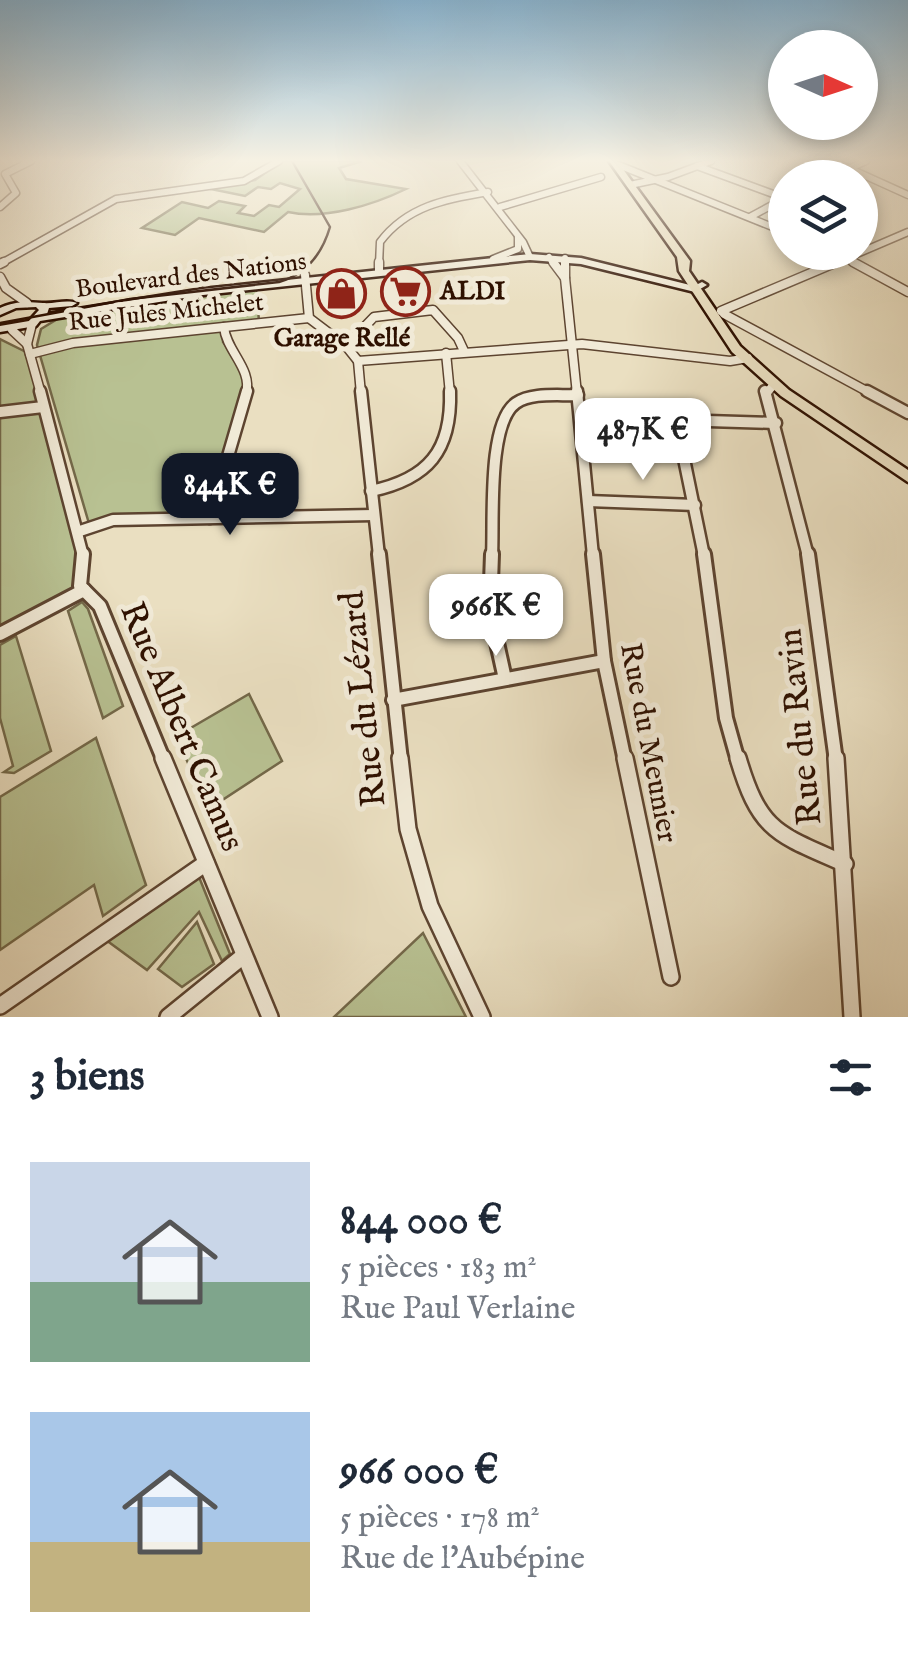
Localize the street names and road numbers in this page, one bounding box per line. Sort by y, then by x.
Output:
street label: Boulevard des Nations [74,246,308,306]
street label: Rue Jules Michelet [67,287,266,339]
street label: Rue du Lézard [330,588,398,809]
street label: Rue Albert Camus [108,596,254,858]
street label: Rue du Ravin [768,626,834,828]
street label: Rue du Meunier [610,640,686,846]

